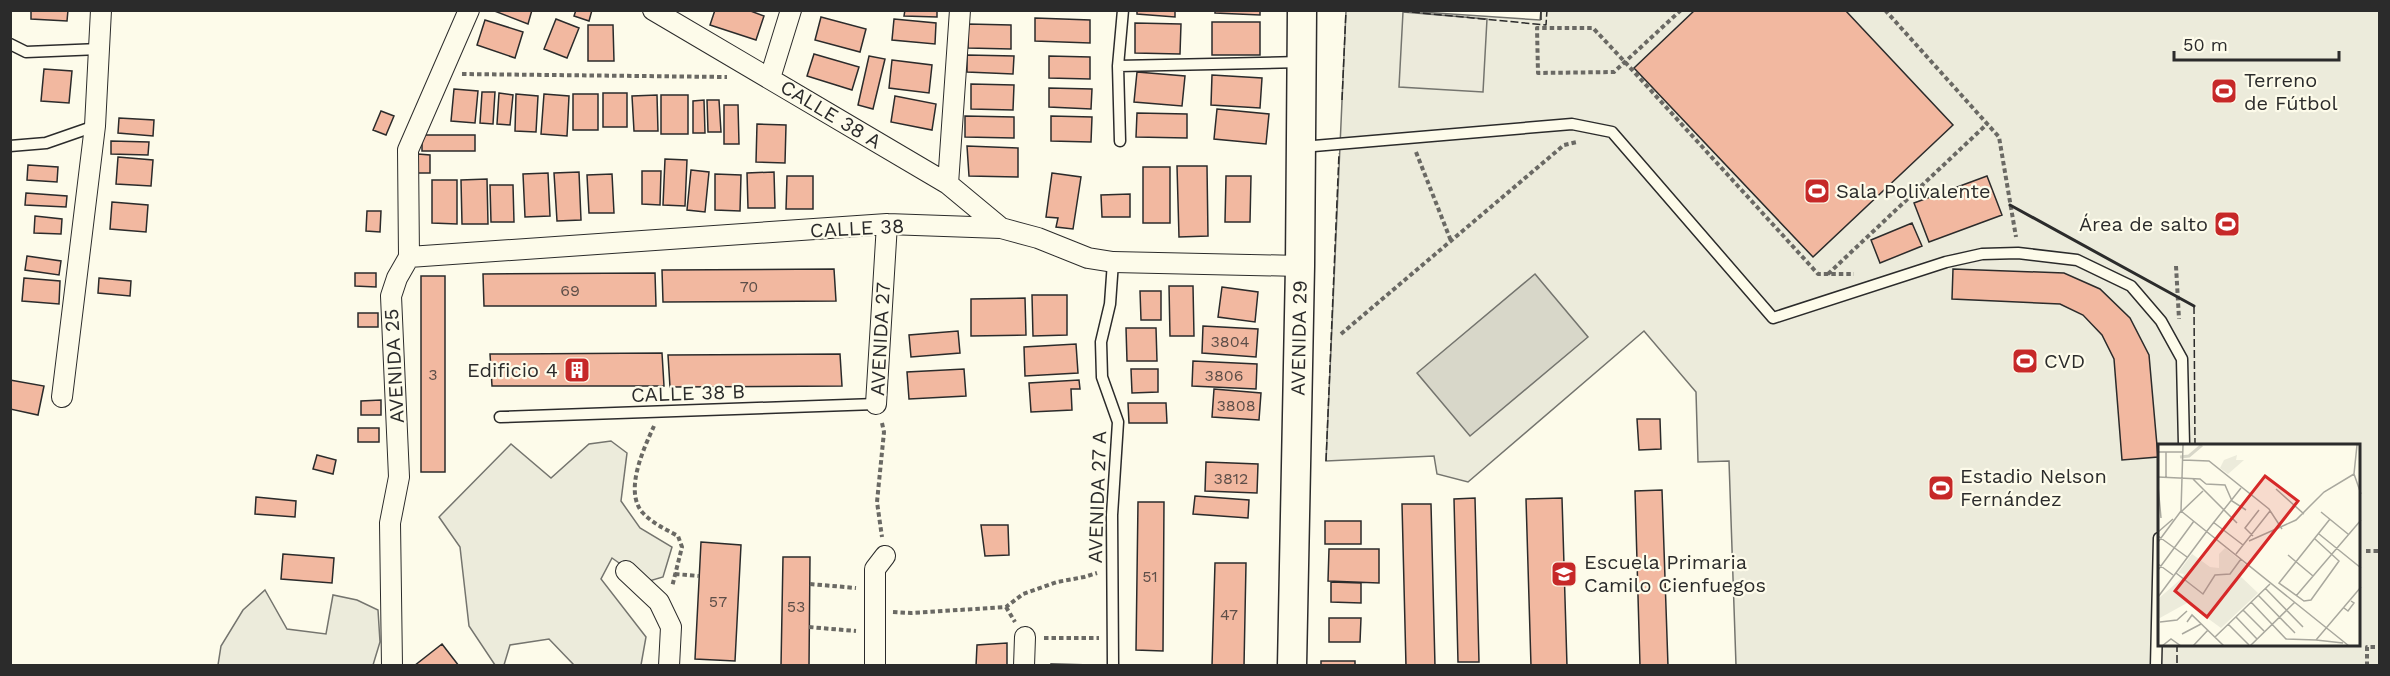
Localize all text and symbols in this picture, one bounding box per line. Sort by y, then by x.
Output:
scale bar [2174,24,2339,62]
text: 50 m [2183,34,2228,55]
place label: Terreno de Fútbol [2244,68,2338,115]
street label: CALLE 38 A [776,74,886,154]
sports icon: Terreno de Fútbol [2209,76,2239,106]
sports icon: Sala Polivalente [1802,176,1832,206]
place label: Sala Polivalente [1836,179,1990,203]
sports icon: Área de salto [2212,209,2242,239]
place label: Área de salto [2079,212,2208,236]
street label: CALLE 38 [809,214,905,242]
house number: 70 [740,277,758,296]
street label: AVENIDA 29 [1285,280,1312,396]
house number: 69 [560,281,580,300]
street label: AVENIDA 27 [865,281,895,397]
street label: AVENIDA 25 [379,308,409,424]
house number: 3804 [1211,332,1250,351]
sports icon: CVD [2010,346,2040,376]
place label: CVD [2044,349,2085,373]
building icon: Edificio 4 [562,355,592,385]
place label: Edificio 4 [467,358,558,382]
house number: 3 [428,365,438,384]
house number: 3806 [1205,366,1243,385]
street label: CALLE 38 B [630,379,746,407]
house number: 3808 [1217,396,1256,415]
street label: AVENIDA 27 A [1083,430,1111,564]
inset map [2158,444,2360,646]
place label: Estadio Nelson Fernández [1960,464,2107,511]
house number: 3812 [1214,469,1248,488]
sports icon: Estadio Nelson Fernández [1926,473,1956,503]
place label: Escuela Primaria Camilo Cienfuegos [1584,550,1766,597]
school or university icon: Escuela Primaria Camilo Cienfuegos [1549,559,1579,589]
house number: 51 [1142,567,1158,586]
house number: 57 [709,592,727,611]
house number: 53 [787,597,805,616]
house number: 47 [1220,605,1238,624]

